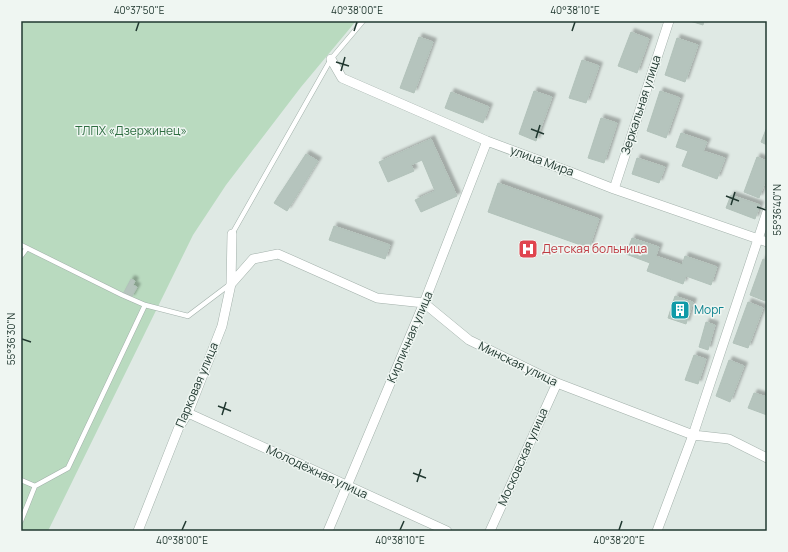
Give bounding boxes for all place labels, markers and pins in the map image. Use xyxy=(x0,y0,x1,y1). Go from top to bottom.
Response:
hospital icon: Детская больница xyxy=(517,238,539,260)
place label: Детская больница xyxy=(542,240,647,257)
building icon: Морг xyxy=(669,299,691,321)
place label: Морг xyxy=(694,301,724,318)

